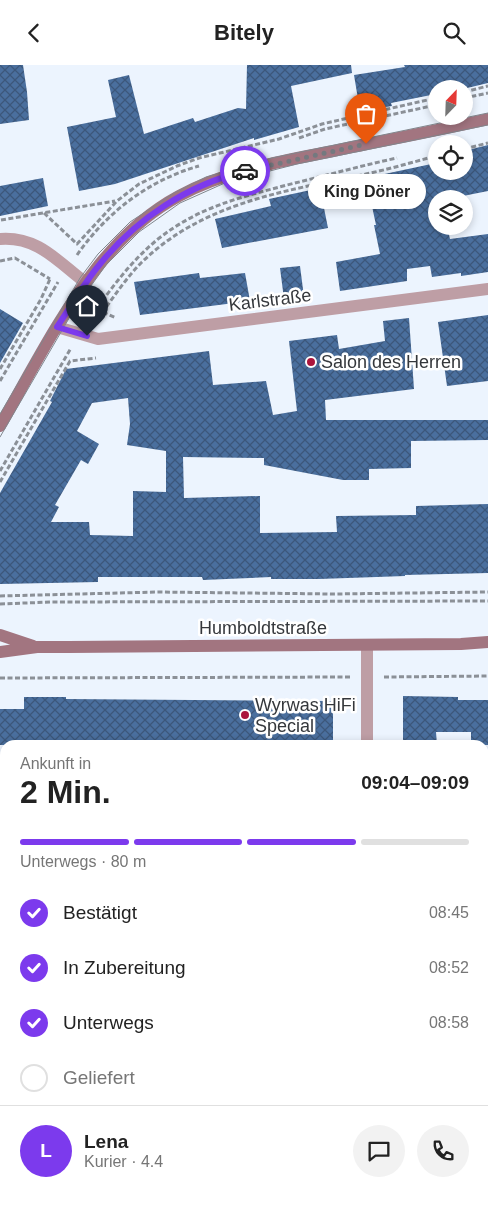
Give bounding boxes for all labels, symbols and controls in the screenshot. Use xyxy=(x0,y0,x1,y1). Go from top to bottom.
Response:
icon: back xyxy=(20,19,48,47)
icon: search xyxy=(440,19,468,47)
text: Bitely xyxy=(214,20,274,45)
north arrow xyxy=(428,80,472,125)
map controls xyxy=(428,80,473,235)
pin xyxy=(345,93,387,144)
icon: bag xyxy=(352,100,380,128)
button: locate xyxy=(428,135,473,180)
courier xyxy=(220,146,270,196)
icon: car xyxy=(231,157,259,185)
callout: King Döner xyxy=(307,174,425,209)
text: King Döner xyxy=(324,183,410,200)
button: layers xyxy=(428,190,473,235)
pin xyxy=(66,285,108,336)
street label: Karlstraße xyxy=(228,285,312,315)
icon: home xyxy=(73,292,101,320)
place label: Salon des Herren xyxy=(321,352,461,372)
marker: Salon des Herren xyxy=(305,356,317,368)
street label: Humboldtstraße xyxy=(199,618,327,638)
place label: Wyrwas HiFi Special xyxy=(255,695,356,736)
marker: Wyrwas HiFi Special xyxy=(239,709,251,721)
text: Ankunft in xyxy=(20,755,91,772)
text: 09:04–09:09 xyxy=(361,772,469,793)
text: 2 Min. xyxy=(20,774,111,810)
text: Unterwegs · 80 m xyxy=(20,853,146,870)
icon: check xyxy=(20,899,48,927)
text: Bestätigt xyxy=(63,902,137,923)
text: 08:45 xyxy=(429,904,469,921)
icon: check xyxy=(20,954,48,982)
text: In Zubereitung xyxy=(63,957,186,978)
text: 08:52 xyxy=(429,959,469,976)
icon: check xyxy=(20,1009,48,1037)
text: Unterwegs xyxy=(63,1012,154,1033)
text: 08:58 xyxy=(429,1014,469,1031)
text: Geliefert xyxy=(63,1067,135,1088)
button: chat xyxy=(353,1125,405,1177)
button: phone xyxy=(417,1125,469,1177)
text: Lena xyxy=(84,1131,128,1152)
text: L xyxy=(40,1140,52,1161)
text: Kurier · 4.4 xyxy=(84,1153,163,1170)

